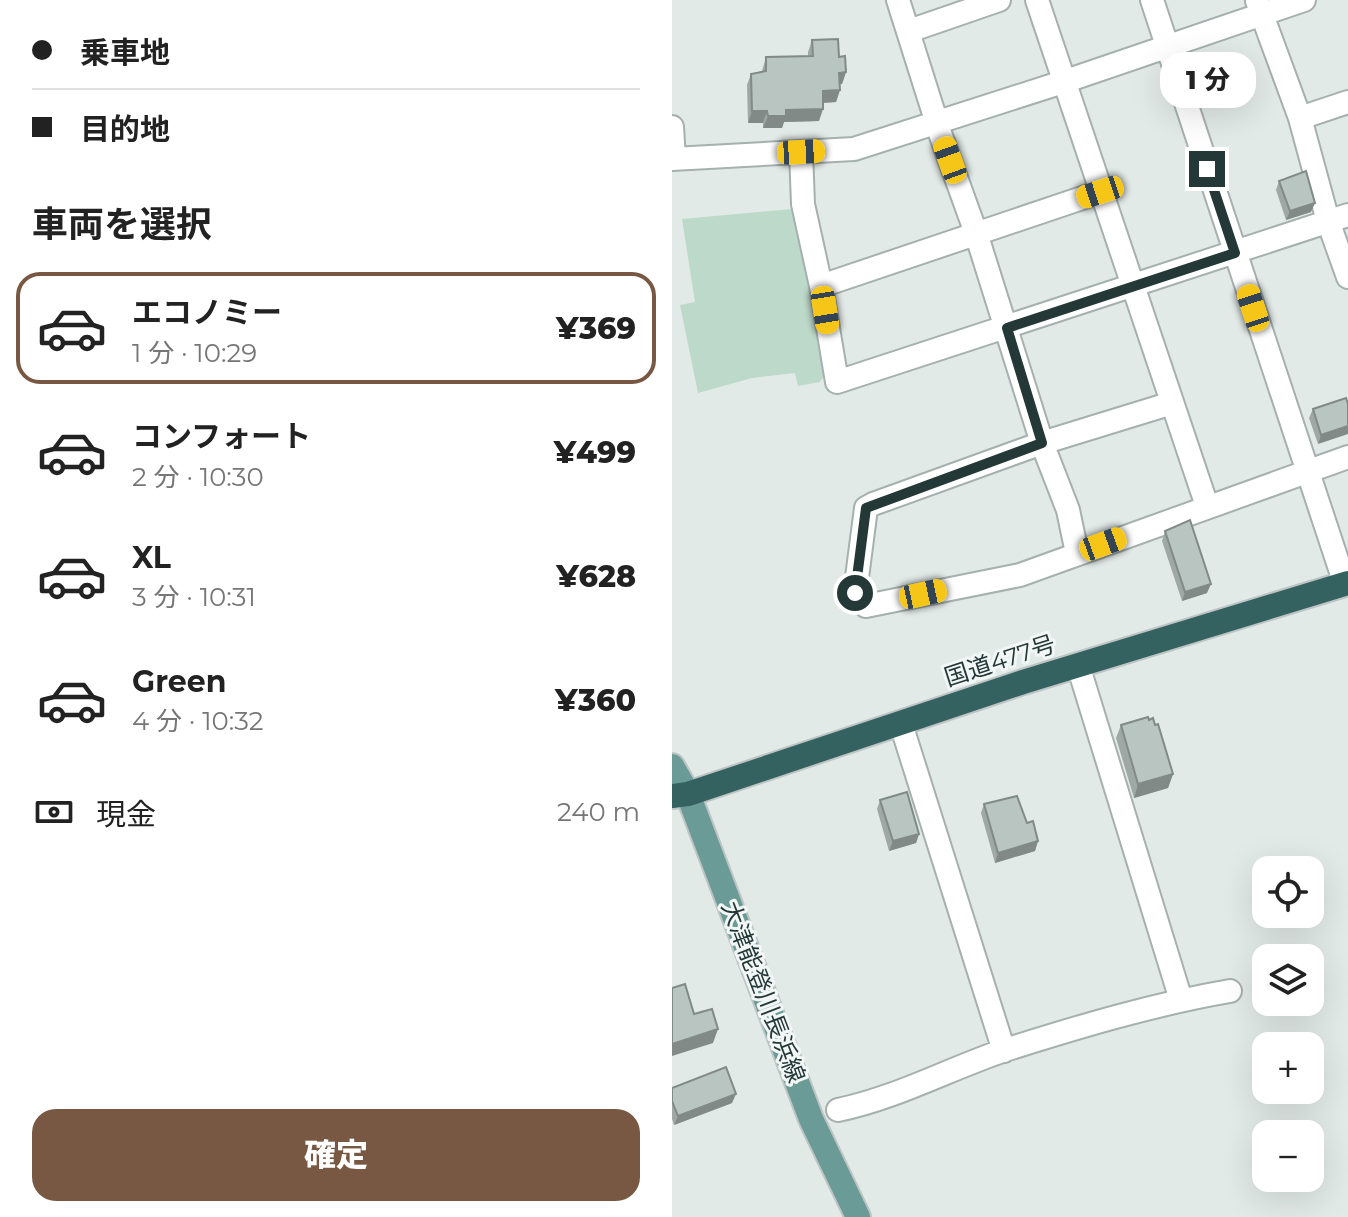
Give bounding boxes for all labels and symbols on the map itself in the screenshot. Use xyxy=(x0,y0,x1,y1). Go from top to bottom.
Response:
callout: 1 分 xyxy=(1159,53,1255,109)
car xyxy=(931,133,969,187)
car xyxy=(776,139,826,165)
route end xyxy=(1189,151,1225,187)
car xyxy=(1073,173,1127,211)
car xyxy=(1234,281,1272,335)
car xyxy=(809,284,841,336)
car xyxy=(1076,525,1130,563)
route start xyxy=(837,575,873,611)
car xyxy=(897,577,949,611)
street label: 国道477号 xyxy=(941,629,1059,692)
street label: 大津能登川長浜線 xyxy=(716,897,811,1087)

